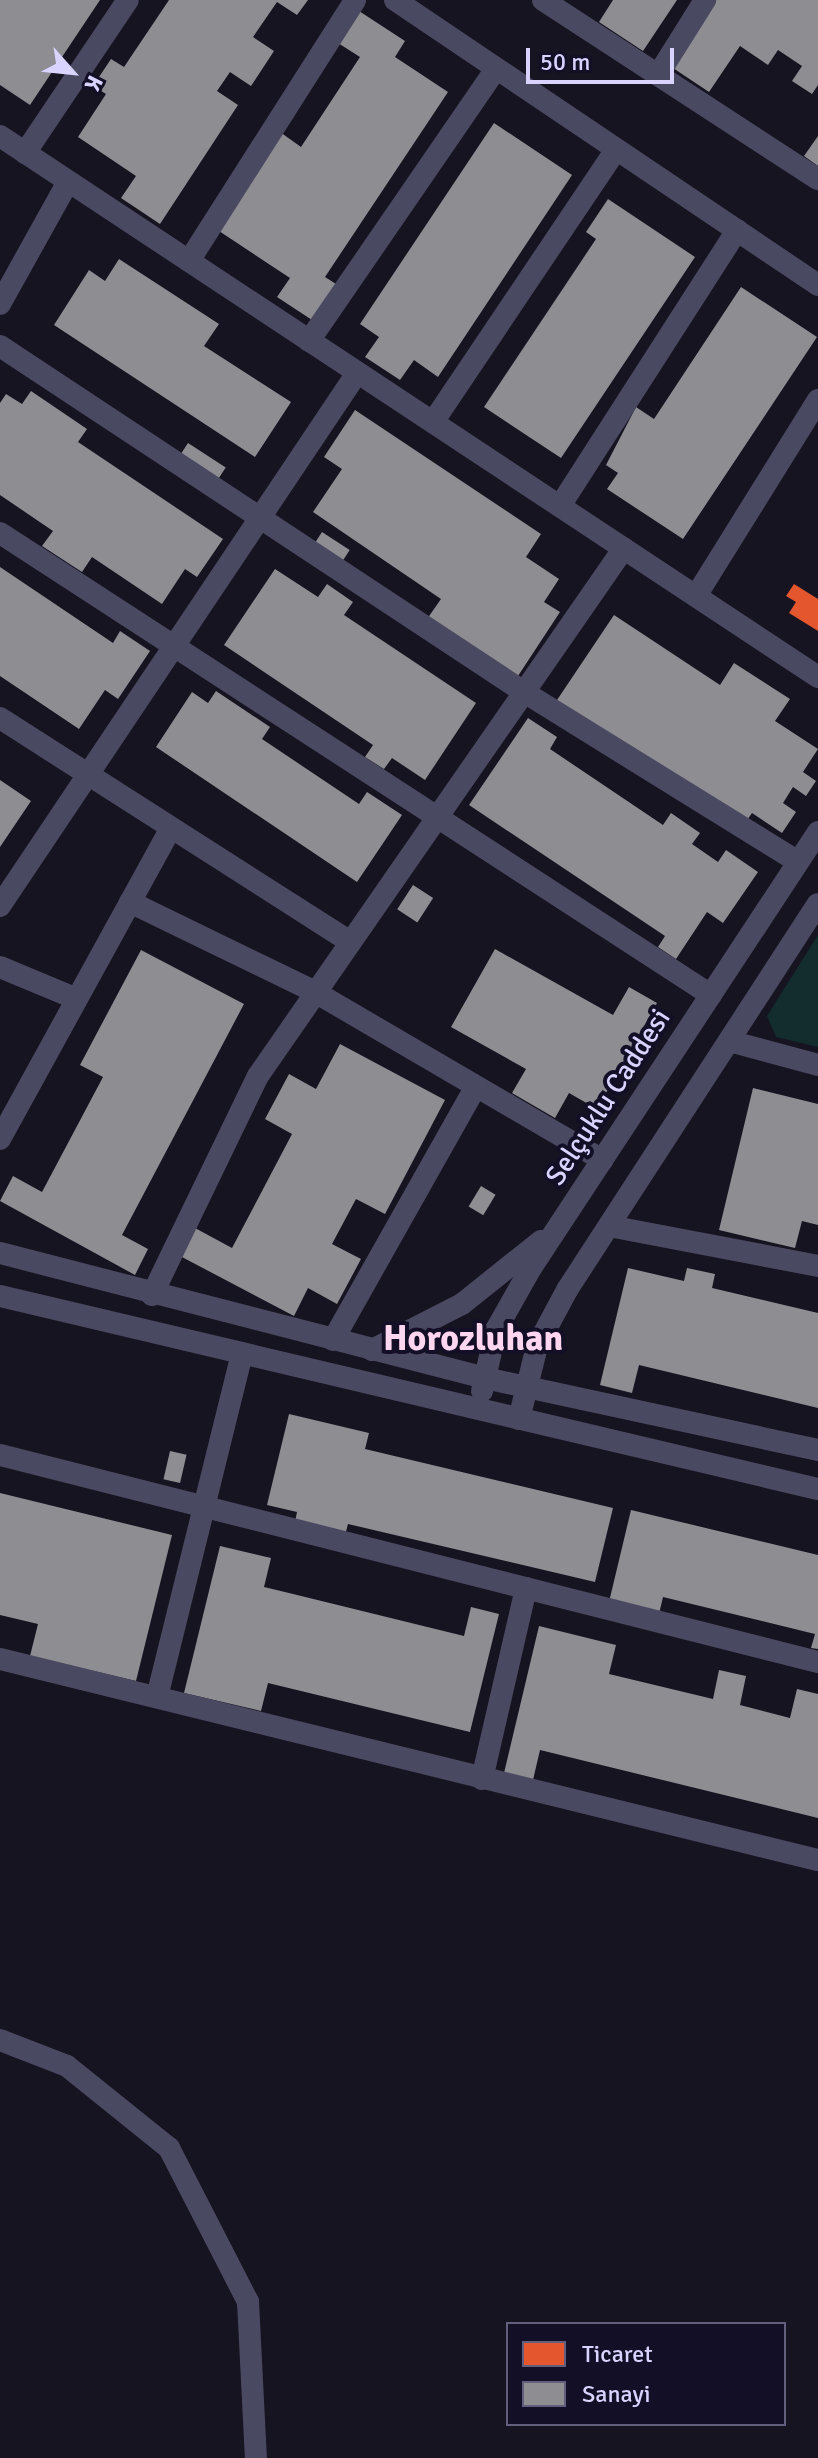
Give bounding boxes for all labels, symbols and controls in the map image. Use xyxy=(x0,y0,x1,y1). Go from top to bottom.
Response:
north arrow xyxy=(32,32,112,112)
scale bar xyxy=(530,32,678,82)
text: 50 m xyxy=(540,47,590,77)
text: K xyxy=(79,71,109,95)
street label: Selçuklu Caddesi xyxy=(539,1003,677,1191)
district label: Horozluhan xyxy=(383,1317,563,1361)
legend xyxy=(506,2322,786,2426)
text: Ticaret xyxy=(582,2339,653,2369)
text: Sanayi xyxy=(582,2379,650,2409)

